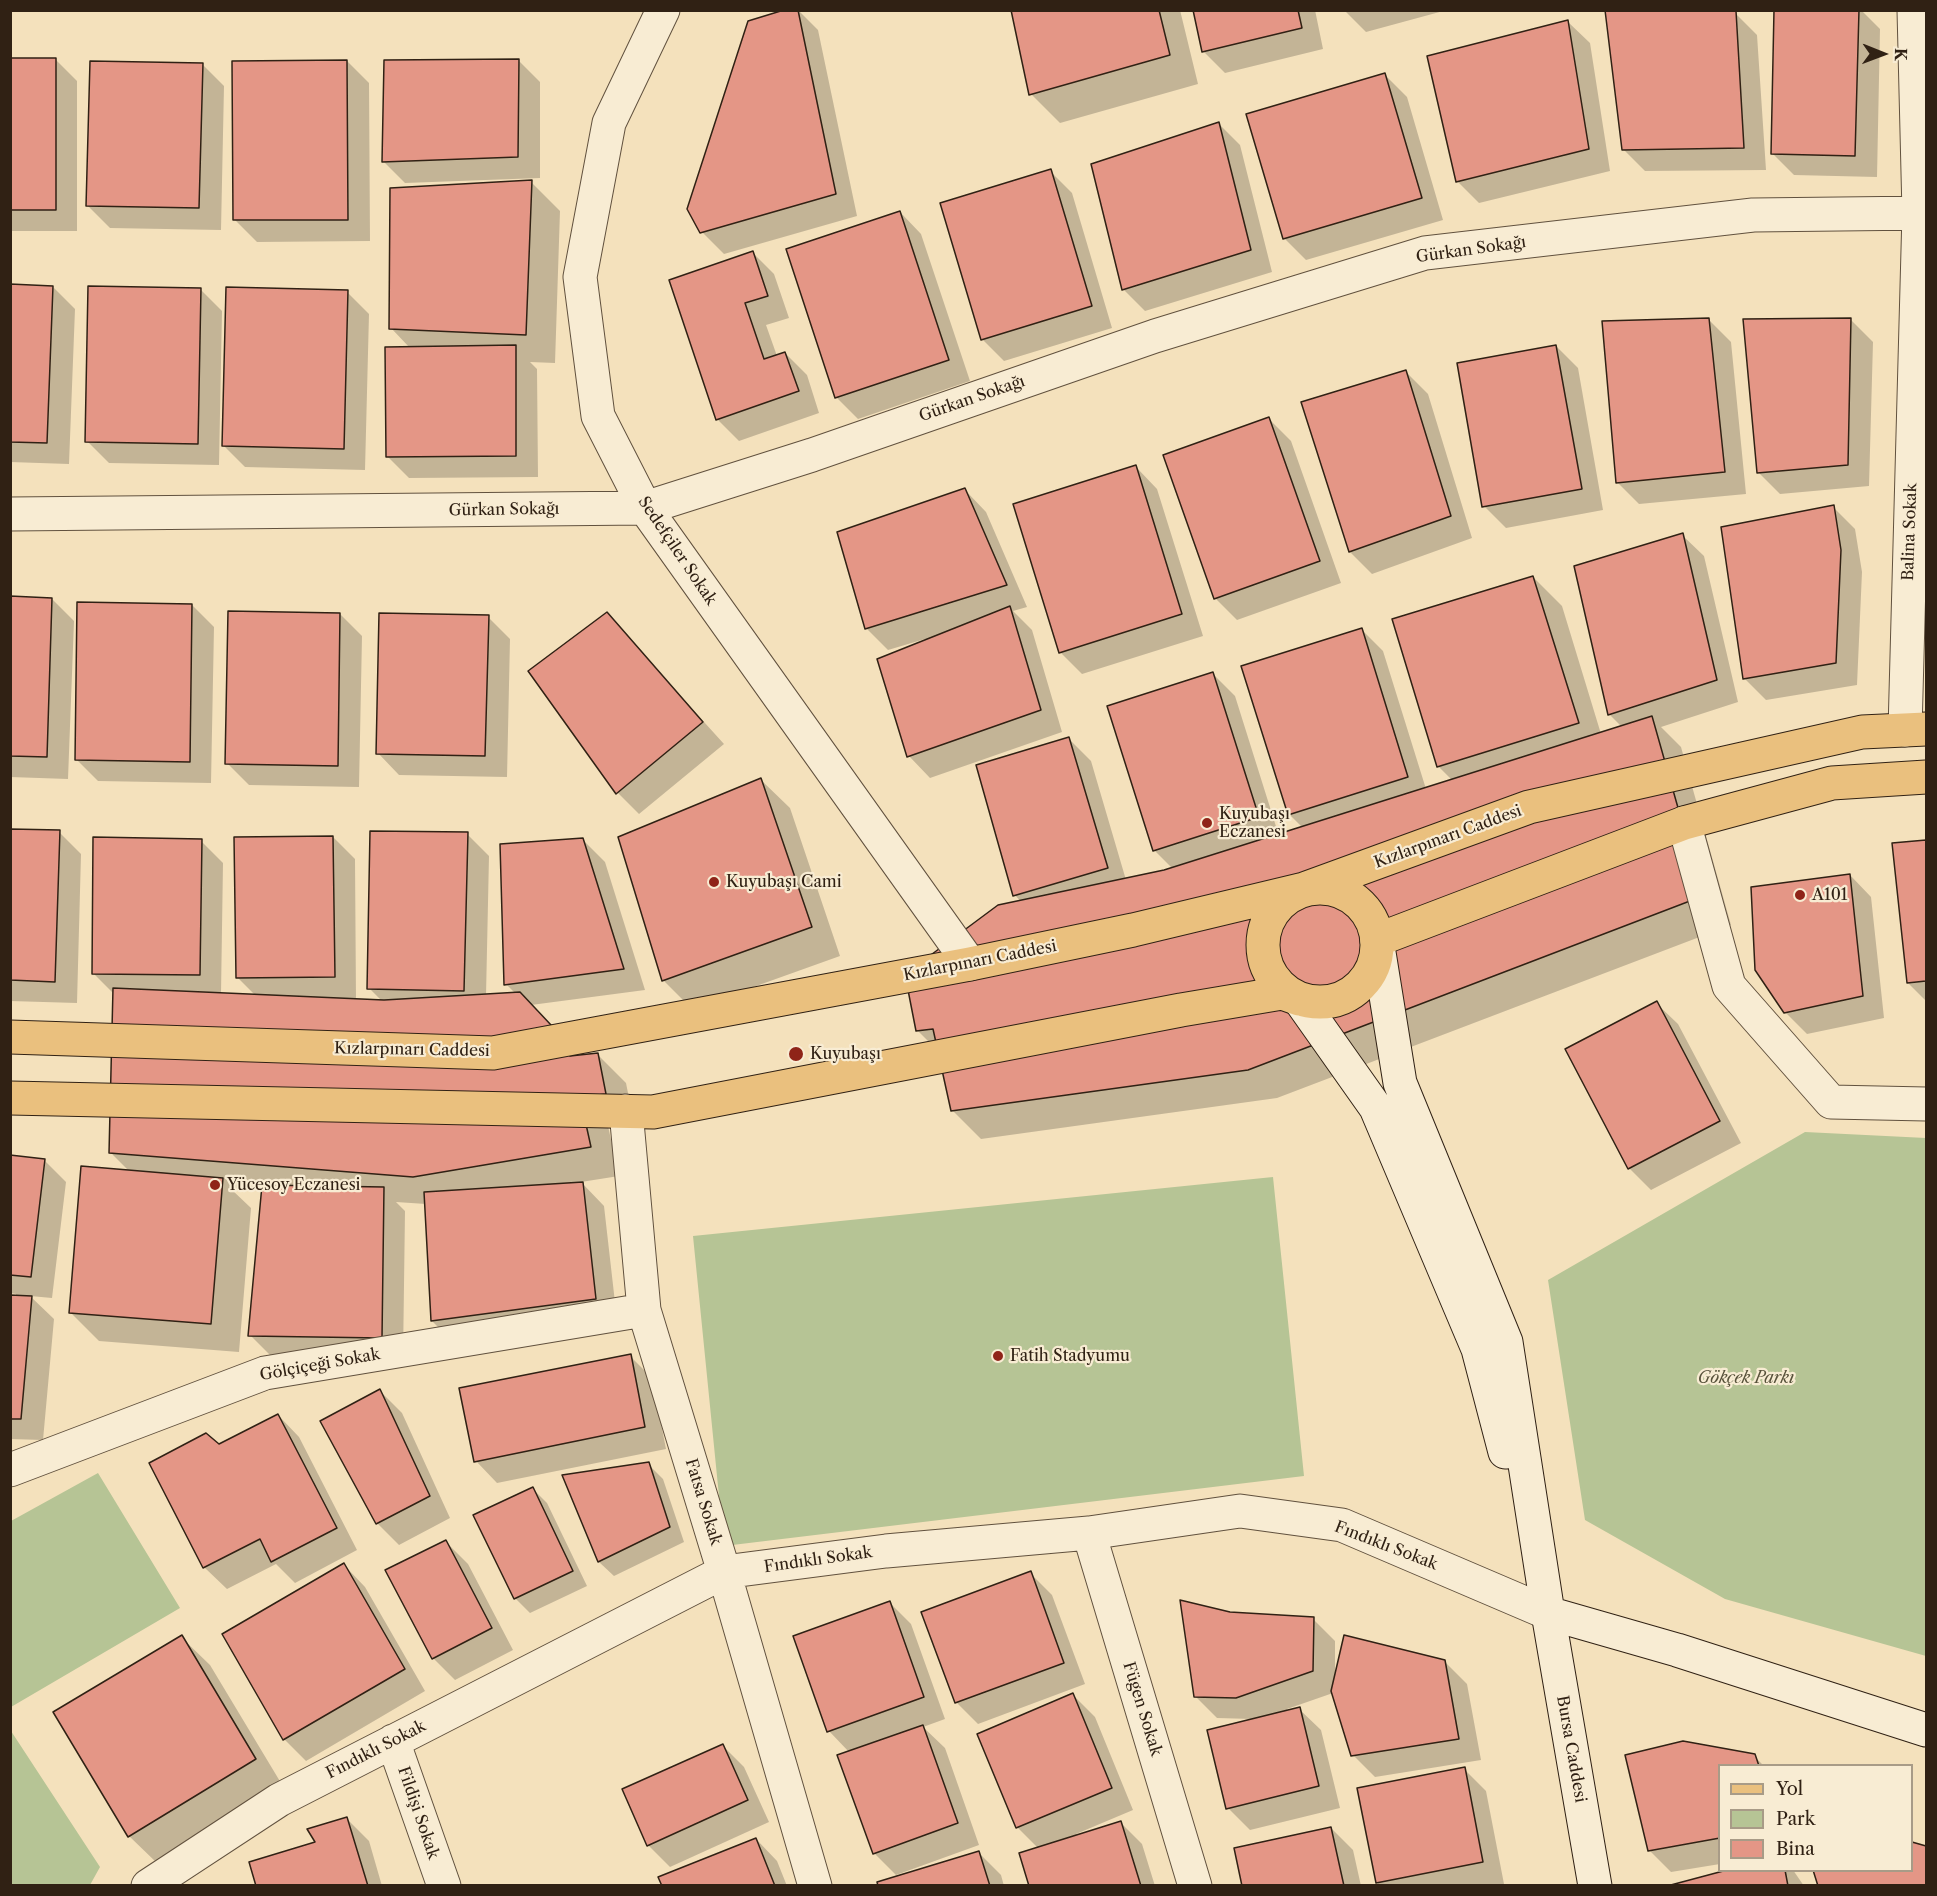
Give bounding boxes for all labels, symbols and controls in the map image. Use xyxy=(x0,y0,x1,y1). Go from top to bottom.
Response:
north arrow xyxy=(1853,24,1913,84)
text: K xyxy=(1891,48,1911,61)
street label: Gürkan Sokağı xyxy=(1415,233,1527,267)
street label: Gürkan Sokağı xyxy=(917,372,1027,426)
street label: Balina Sokak xyxy=(1899,483,1921,581)
street label: Sedefçiler Sokak xyxy=(634,493,720,609)
street label: Gürkan Sokağı xyxy=(448,499,560,521)
street label: Kızlarpınarı Caddesi xyxy=(1372,801,1524,873)
place label: Kuyubaşı Eczanesi xyxy=(1219,804,1290,842)
marker: Kuyubaşı Eczanesi xyxy=(1200,816,1214,830)
place label: Kuyubaşı Cami xyxy=(726,872,842,892)
marker: Kuyubaşı Cami xyxy=(707,875,721,889)
place label: A101 xyxy=(1812,885,1848,905)
marker: A101 xyxy=(1793,888,1807,902)
street label: Kızlarpınarı Caddesi xyxy=(902,937,1058,985)
street label: Kızlarpınarı Caddesi xyxy=(334,1039,490,1061)
place label: Kuyubaşı xyxy=(810,1044,881,1064)
marker: Kuyubaşı xyxy=(787,1045,805,1063)
place label: Yücesoy Eczanesi xyxy=(227,1175,360,1195)
marker: Yücesoy Eczanesi xyxy=(208,1178,222,1192)
street label: Gölçiçeği Sokak xyxy=(258,1345,382,1385)
place label: Fatih Stadyumu xyxy=(1010,1346,1130,1366)
marker: Fatih Stadyumu xyxy=(991,1349,1005,1363)
park label: Gökçek Parkı xyxy=(1698,1368,1794,1388)
street label: Fatsa Sokak xyxy=(681,1456,725,1548)
street label: Fındıklı Sokak xyxy=(1332,1518,1440,1574)
street label: Fındıklı Sokak xyxy=(763,1543,873,1577)
street label: Fügen Sokak xyxy=(1119,1660,1165,1758)
street label: Bursa Caddesi xyxy=(1552,1694,1590,1804)
street label: Fındıklı Sokak xyxy=(323,1717,429,1783)
street label: Fildişi Sokak xyxy=(393,1764,443,1862)
legend xyxy=(1718,1764,1913,1872)
text: Yol xyxy=(1776,1778,1803,1800)
text: Park xyxy=(1776,1808,1815,1830)
text: Bina xyxy=(1776,1838,1815,1860)

